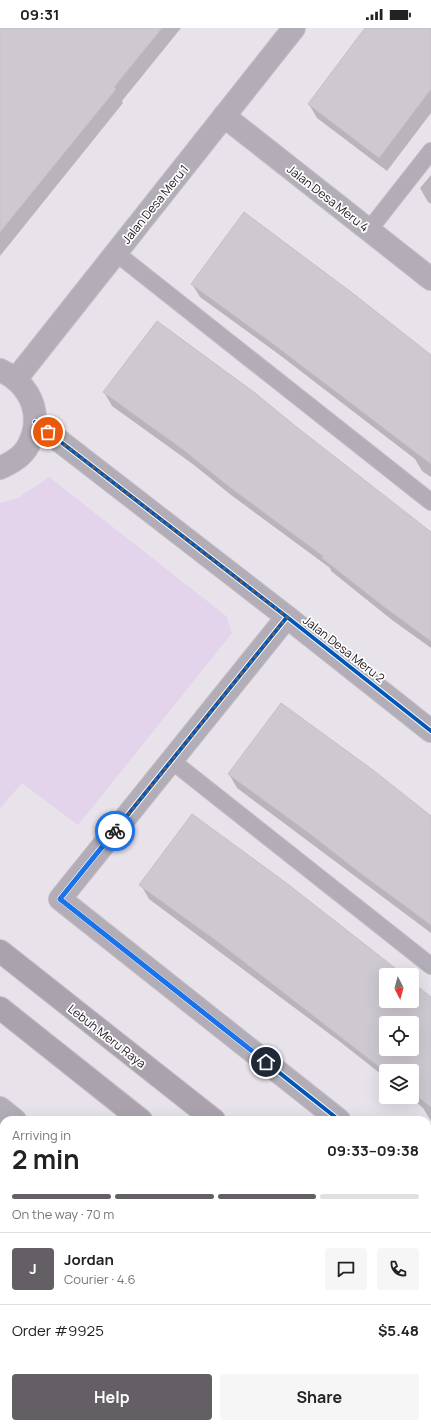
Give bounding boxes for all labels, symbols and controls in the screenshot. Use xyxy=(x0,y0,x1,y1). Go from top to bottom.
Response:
text: 09:31 xyxy=(20,4,60,25)
street label: Jalan Desa Meru 1 xyxy=(118,161,192,247)
street label: Jalan Desa Meru 4 xyxy=(283,161,373,235)
pin xyxy=(31,415,65,449)
icon: bag xyxy=(37,421,59,443)
street label: Jalan Desa Meru 2 xyxy=(300,612,389,686)
courier xyxy=(95,811,135,851)
icon: bike xyxy=(104,820,126,842)
north arrow xyxy=(379,968,419,1008)
map controls xyxy=(379,968,419,1104)
street label: Lebuh Meru Raya xyxy=(65,1000,149,1072)
button: locate xyxy=(379,1016,419,1056)
pin xyxy=(249,1045,283,1079)
icon: home xyxy=(255,1051,277,1073)
button: layers xyxy=(379,1064,419,1104)
text: Arriving in xyxy=(12,1126,71,1144)
text: 09:33–09:38 xyxy=(327,1140,419,1161)
text: 2 min xyxy=(12,1141,80,1177)
text: On the way · 70 m xyxy=(12,1205,114,1223)
button: chat xyxy=(325,1248,367,1290)
button: phone xyxy=(377,1248,419,1290)
text: Jordan xyxy=(64,1249,114,1270)
text: J xyxy=(29,1258,37,1279)
text: Courier · 4.6 xyxy=(64,1270,136,1288)
text: Order #9925 xyxy=(12,1320,104,1341)
text: $5.48 xyxy=(378,1320,419,1341)
button: Help xyxy=(12,1374,212,1420)
button: Share xyxy=(220,1374,419,1420)

